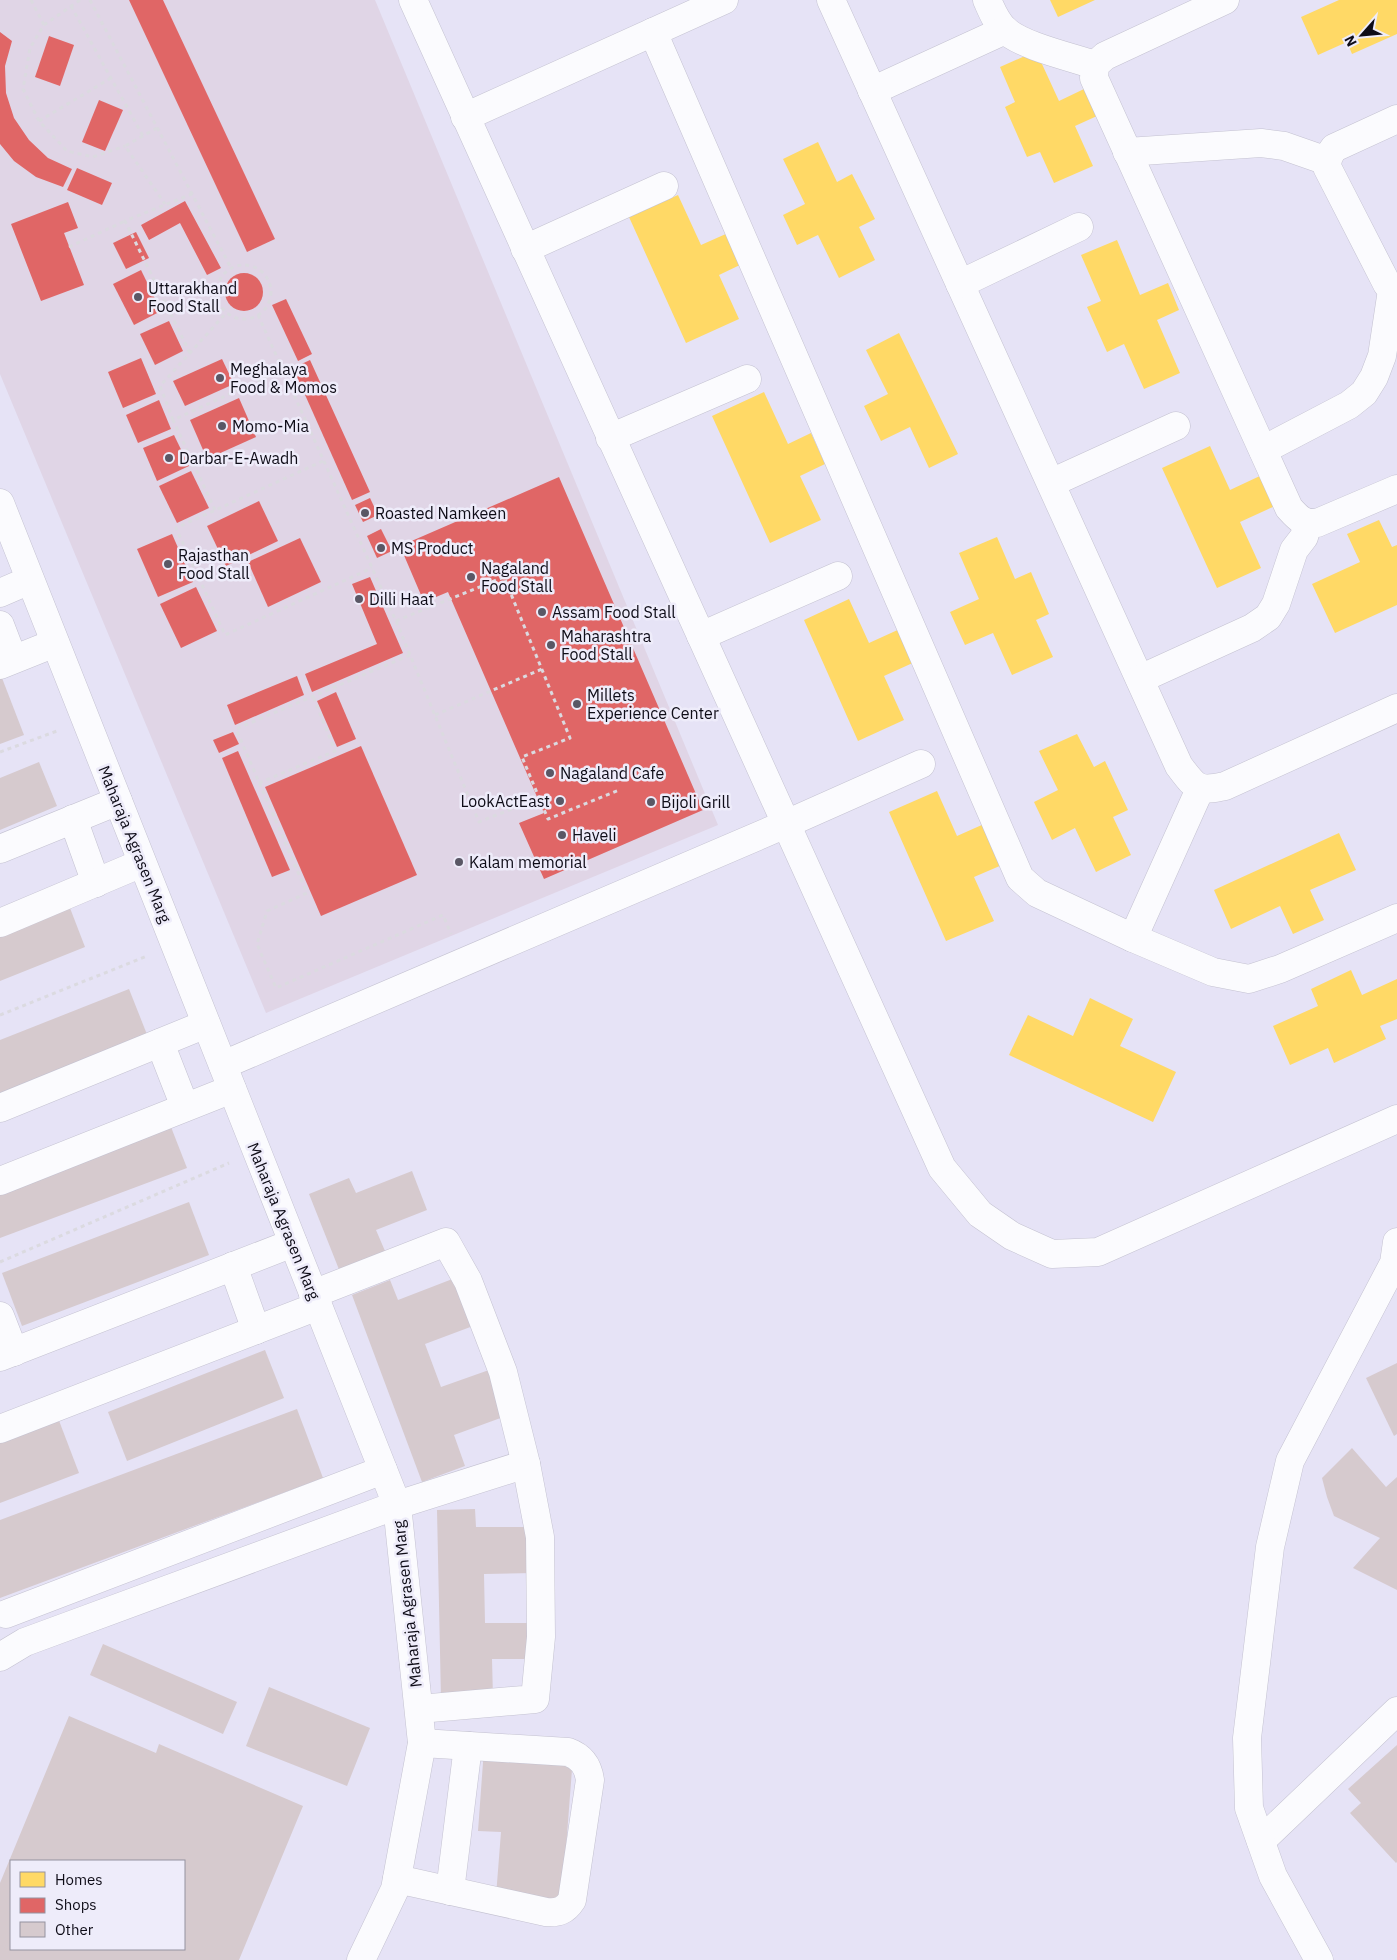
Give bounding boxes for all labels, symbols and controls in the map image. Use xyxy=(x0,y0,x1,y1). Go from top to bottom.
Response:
north arrow xyxy=(1337,10,1387,60)
text: N xyxy=(1340,32,1361,50)
place label: Uttarakhand Food Stall xyxy=(148,278,237,316)
marker: Uttarakhand Food Stall xyxy=(132,291,144,303)
place label: Meghalaya Food & Momos xyxy=(230,359,337,397)
marker: Meghalaya Food & Momos xyxy=(214,372,226,384)
place label: Momo-Mia xyxy=(232,416,309,436)
marker: Momo-Mia xyxy=(216,420,228,432)
place label: Darbar-E-Awadh xyxy=(179,448,298,468)
marker: Darbar-E-Awadh xyxy=(163,452,175,464)
place label: Roasted Namkeen xyxy=(375,503,506,523)
marker: Roasted Namkeen xyxy=(359,507,371,519)
place label: MS Product xyxy=(391,538,473,558)
marker: MS Product xyxy=(375,542,387,554)
place label: Rajasthan Food Stall xyxy=(178,545,250,583)
marker: Rajasthan Food Stall xyxy=(162,558,174,570)
place label: Nagaland Food Stall xyxy=(481,558,553,596)
marker: Nagaland Food Stall xyxy=(465,571,477,583)
place label: Dilli Haat xyxy=(369,589,434,609)
marker: Dilli Haat xyxy=(353,593,365,605)
place label: Assam Food Stall xyxy=(552,602,676,622)
marker: Assam Food Stall xyxy=(536,606,548,618)
place label: Maharashtra Food Stall xyxy=(561,626,652,664)
marker: Maharashtra Food Stall xyxy=(545,639,557,651)
place label: Millets Experience Center xyxy=(587,685,719,723)
marker: Millets Experience Center xyxy=(571,698,583,710)
street label: Maharaja Agrasen Marg xyxy=(94,762,176,926)
place label: Nagaland Cafe xyxy=(560,763,664,783)
marker: Nagaland Cafe xyxy=(544,767,556,779)
place label: LookActEast xyxy=(460,791,550,811)
place label: Bijoli Grill xyxy=(661,792,730,812)
marker: LookActEast xyxy=(554,795,566,807)
marker: Bijoli Grill xyxy=(645,796,657,808)
place label: Haveli xyxy=(572,825,617,845)
marker: Haveli xyxy=(556,829,568,841)
place label: Kalam memorial xyxy=(469,852,587,872)
marker: Kalam memorial xyxy=(453,856,465,868)
street label: Maharaja Agrasen Marg xyxy=(243,1139,325,1303)
street label: Maharaja Agrasen Marg xyxy=(388,1519,426,1688)
legend xyxy=(10,1860,185,1950)
text: Homes xyxy=(55,1870,103,1889)
text: Shops xyxy=(55,1895,97,1914)
text: Other xyxy=(55,1920,94,1939)

